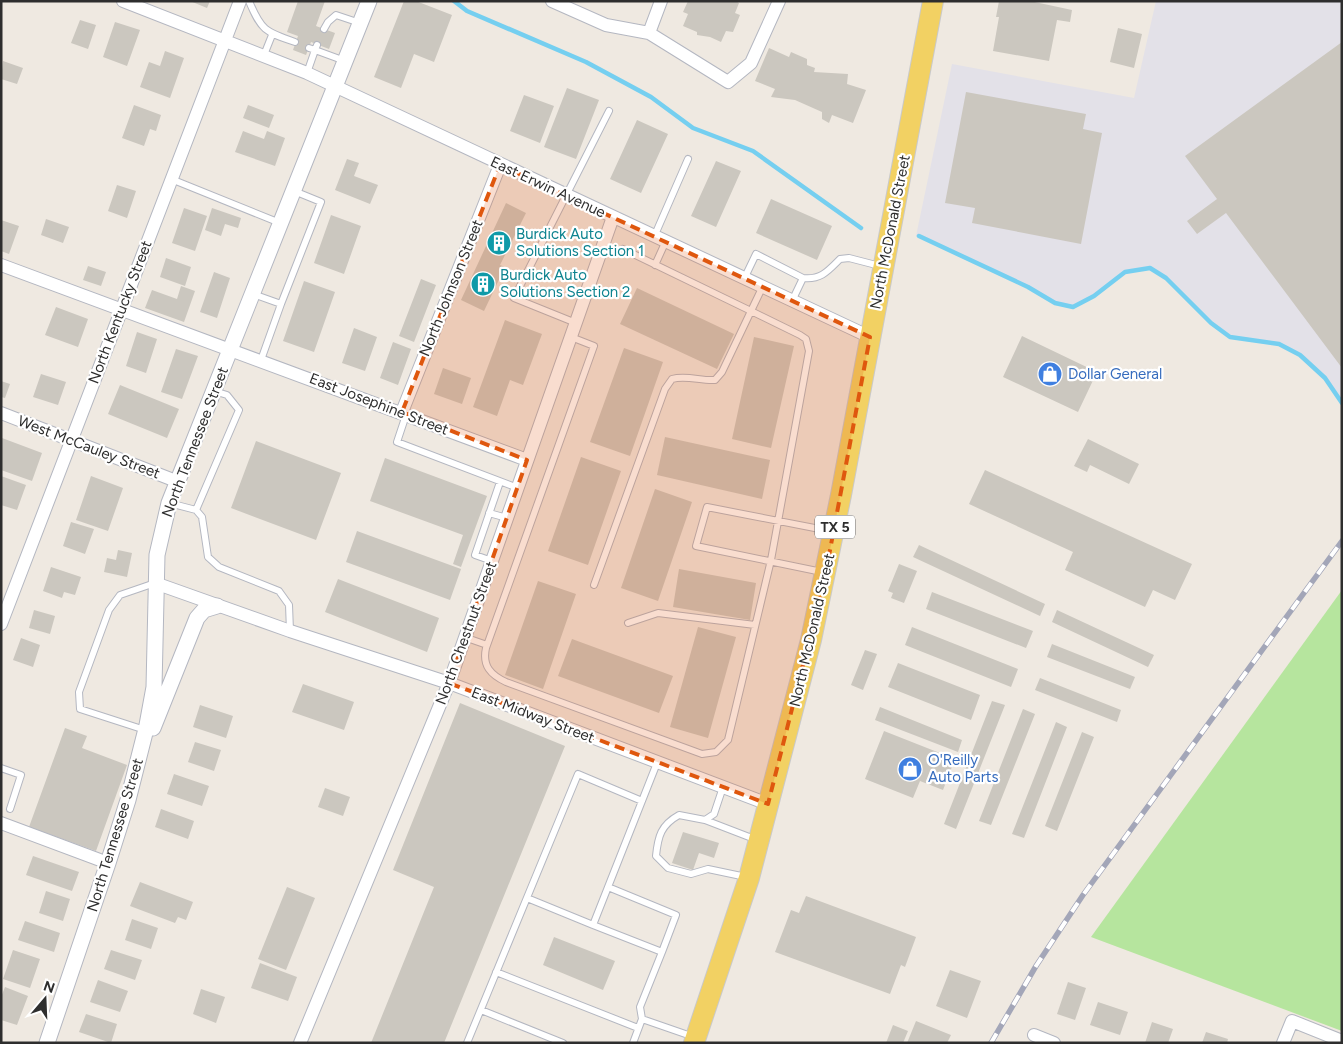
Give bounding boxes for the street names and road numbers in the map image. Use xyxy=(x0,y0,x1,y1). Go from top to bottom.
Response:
street label: East Erwin Avenue xyxy=(488,152,608,222)
street label: North McDonald Street xyxy=(866,153,914,311)
street label: North Johnson Street xyxy=(415,217,487,359)
street label: North Kentucky Street xyxy=(84,238,156,386)
street label: North Tennessee Street xyxy=(158,364,232,520)
street label: East Josephine Street xyxy=(307,369,451,439)
street label: West McCauley Street xyxy=(15,412,163,483)
road number: TX 5 xyxy=(815,516,855,538)
street label: North McDonald Street xyxy=(786,551,838,708)
street label: North Chestnut Street xyxy=(432,559,500,707)
street label: East Midway Street xyxy=(469,683,597,747)
street label: North Tennessee Street xyxy=(83,756,147,914)

